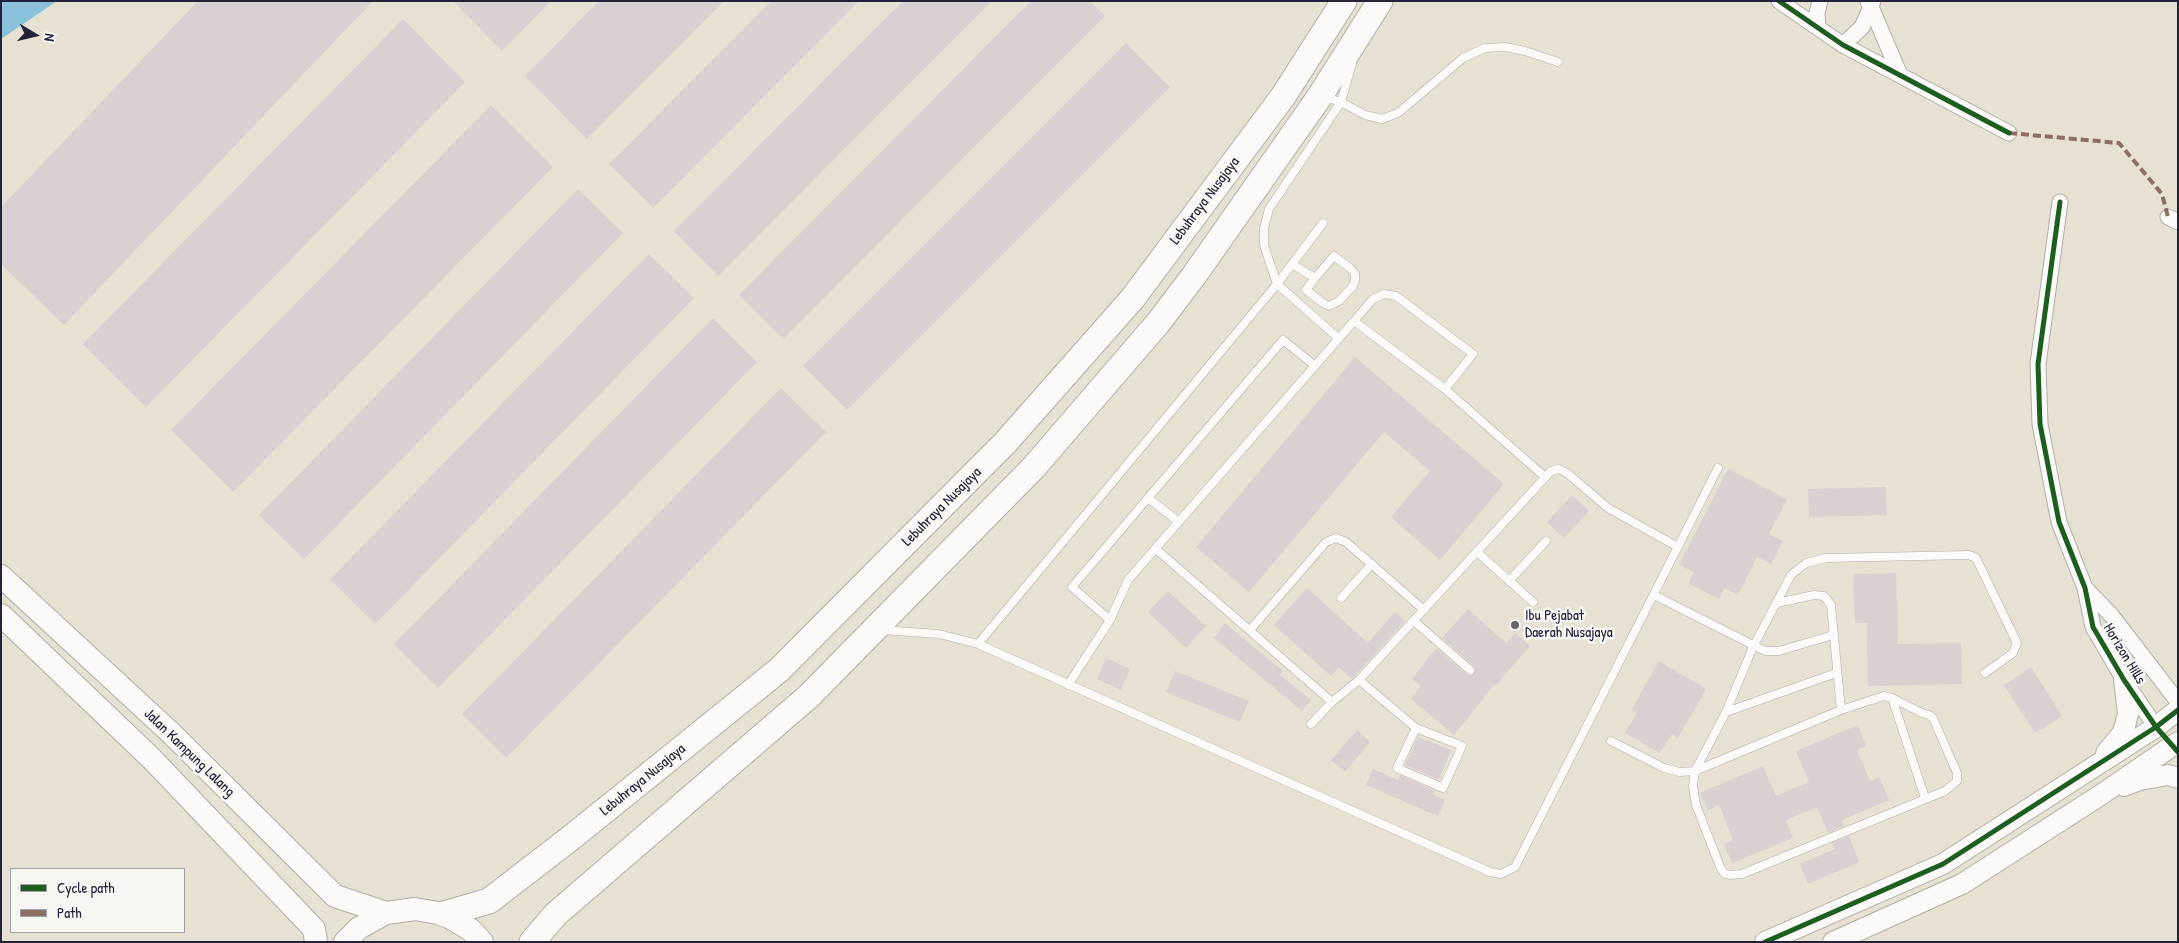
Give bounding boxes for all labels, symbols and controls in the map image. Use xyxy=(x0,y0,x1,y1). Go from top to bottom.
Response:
north arrow xyxy=(10,10,60,60)
text: N xyxy=(40,32,60,43)
street label: Lebuhraya Nusajaya xyxy=(1166,154,1244,248)
street label: Lebuhraya Nusajaya xyxy=(899,464,985,550)
place label: Ibu Pejabat Daerah Nusajaya xyxy=(1525,607,1613,642)
marker: Ibu Pejabat Daerah Nusajaya xyxy=(1509,619,1521,631)
street label: Horizon Hills xyxy=(2099,620,2149,688)
street label: Jalan Kampung Lalang xyxy=(140,705,238,801)
street label: Lebuhraya Nusajaya xyxy=(597,740,689,820)
legend xyxy=(10,868,185,933)
text: Cycle path xyxy=(57,877,115,898)
text: Path xyxy=(57,902,82,923)

